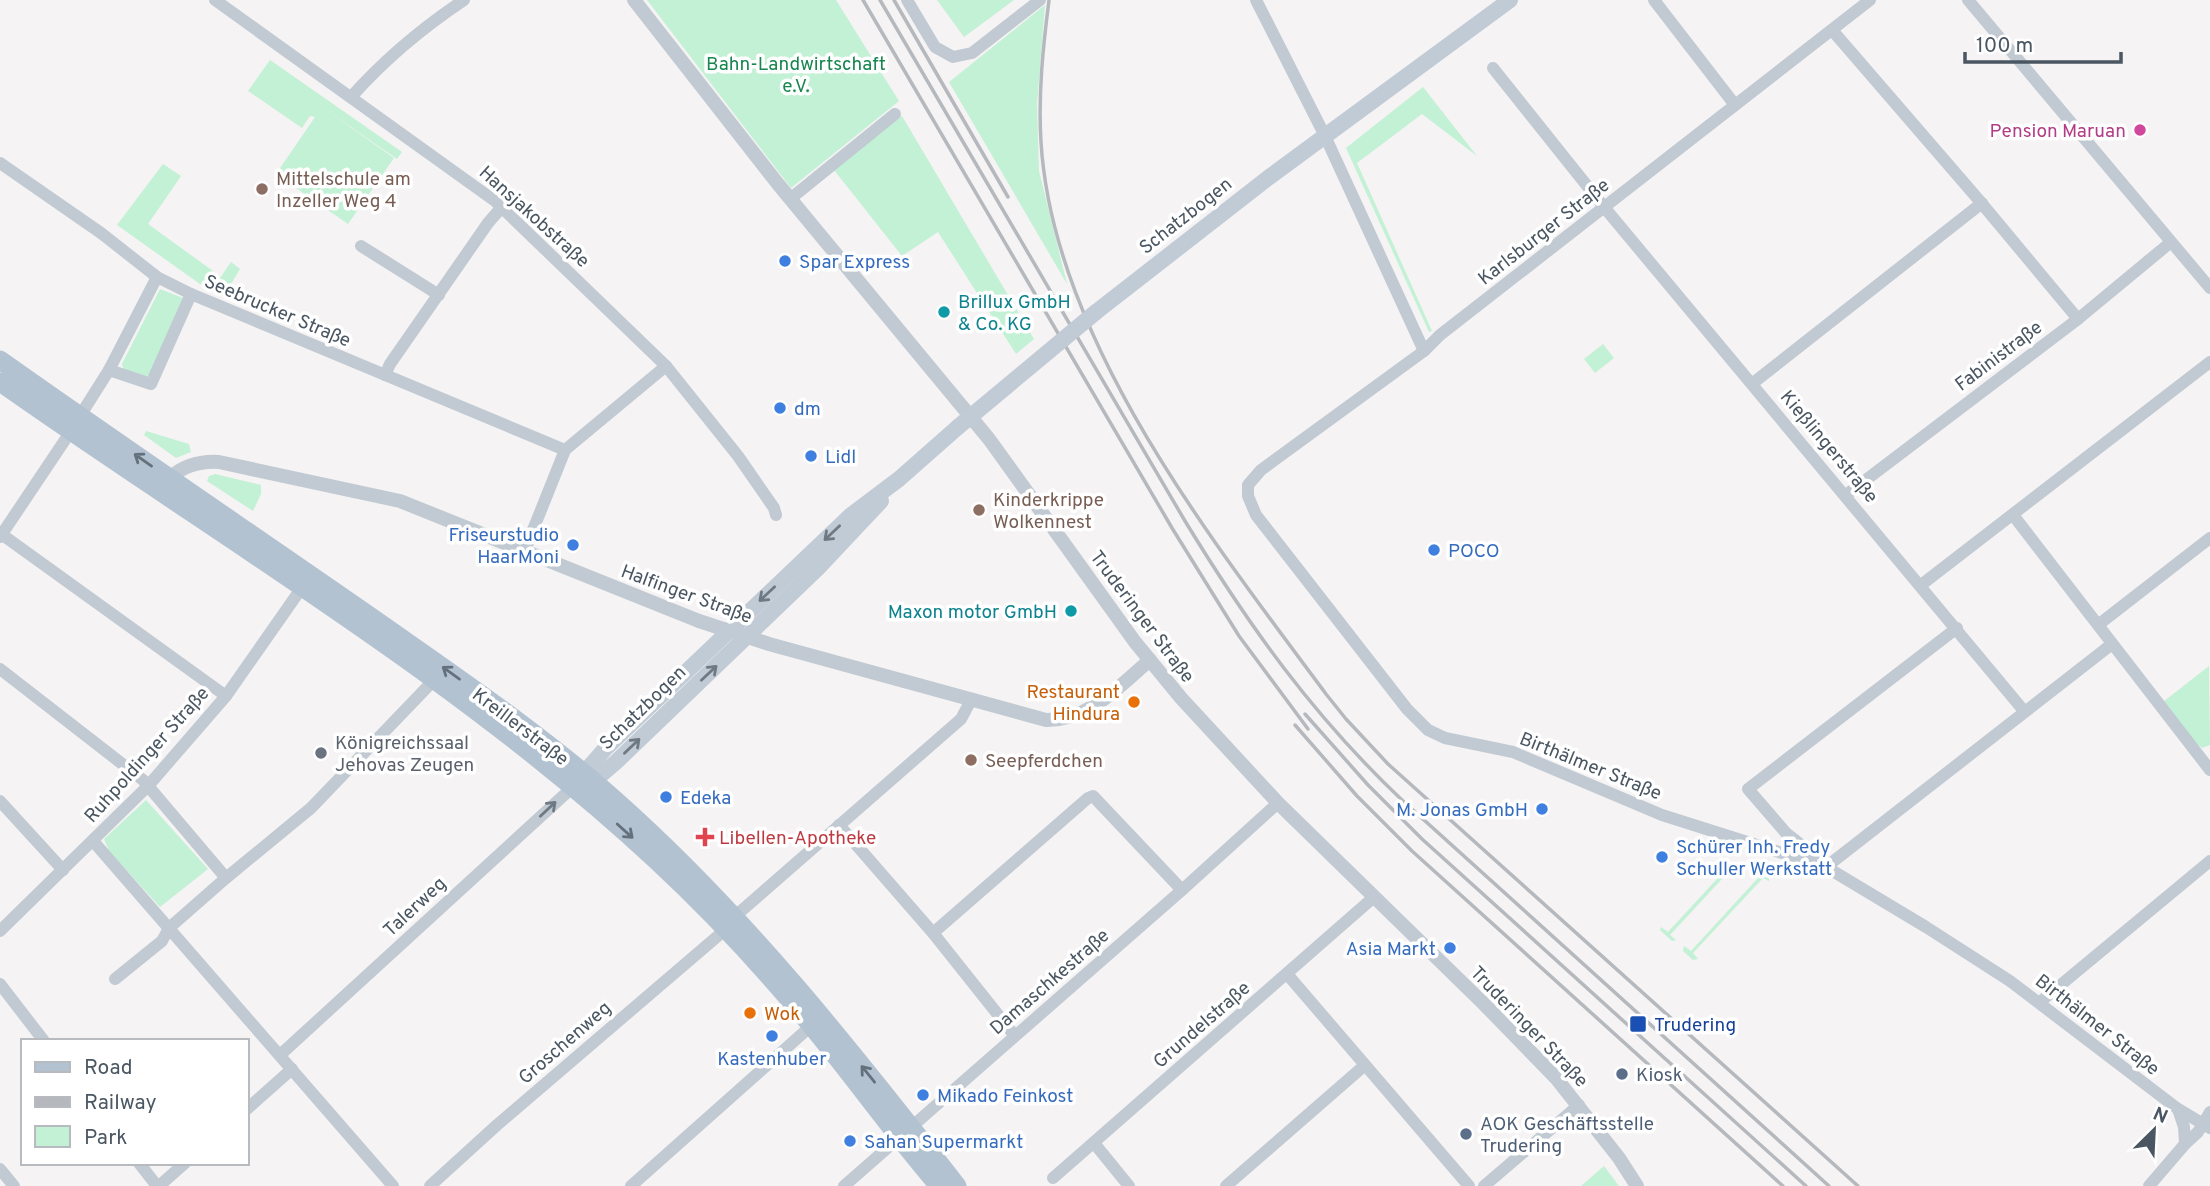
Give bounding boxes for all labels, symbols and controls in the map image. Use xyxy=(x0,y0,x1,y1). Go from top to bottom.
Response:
scale bar xyxy=(1965,21,2121,65)
text: 100 m xyxy=(1976,33,2033,60)
park label: Bahn-Landwirtschaft e.V. xyxy=(706,53,886,99)
place label: Pension Maruan xyxy=(1990,120,2126,144)
marker: Pension Maruan xyxy=(2132,122,2148,138)
street label: Hansjakobstraße xyxy=(473,161,594,274)
place label: Mittelschule am Inzeller Weg 4 xyxy=(276,168,411,214)
street label: Schatzbogen xyxy=(1135,173,1237,260)
street label: Karlsburger Straße xyxy=(1474,174,1615,291)
marker: Mittelschule am Inzeller Weg 4 xyxy=(254,181,270,197)
place label: Spar Express xyxy=(799,251,910,275)
marker: Spar Express xyxy=(777,253,793,269)
street label: Seebrucker Straße xyxy=(200,270,354,354)
place label: Brillux GmbH & Co. KG xyxy=(958,291,1071,337)
marker: Brillux GmbH & Co. KG xyxy=(936,304,952,320)
street label: Fabinistraße xyxy=(1951,316,2048,397)
street label: Kießlingerstraße xyxy=(1774,386,1883,509)
place label: dm xyxy=(794,398,821,422)
marker: dm xyxy=(772,400,788,416)
place label: Lidl xyxy=(825,446,856,470)
marker: Lidl xyxy=(803,448,819,464)
one-way arrow xyxy=(134,453,153,467)
place label: Kinderkrippe Wolkennest xyxy=(993,489,1104,535)
marker: Kinderkrippe Wolkennest xyxy=(971,502,987,518)
place label: Friseurstudio HaarMoni xyxy=(449,524,559,570)
one-way arrow xyxy=(824,524,841,541)
marker: Friseurstudio HaarMoni xyxy=(565,537,581,553)
place label: POCO xyxy=(1448,540,1500,564)
marker: POCO xyxy=(1426,542,1442,558)
street label: Truderinger Straße xyxy=(1084,546,1199,688)
street label: Halfinger Straße xyxy=(617,560,755,630)
one-way arrow xyxy=(759,586,776,603)
place label: Maxon motor GmbH xyxy=(888,601,1057,625)
marker: Maxon motor GmbH xyxy=(1063,603,1079,619)
street label: Schatzbogen xyxy=(595,661,692,756)
one-way arrow xyxy=(700,664,717,681)
one-way arrow xyxy=(442,666,460,681)
place label: Restaurant Hindura xyxy=(1026,681,1120,727)
street label: Ruhpoldinger Straße xyxy=(80,682,215,829)
street label: Kreillerstraße xyxy=(467,683,573,772)
marker: Restaurant Hindura xyxy=(1126,694,1142,710)
street label: Birthälmer Straße xyxy=(1516,727,1665,806)
place label: Königreichssaal Jehovas Zeugen xyxy=(335,732,474,778)
one-way arrow xyxy=(623,737,640,754)
marker: Königreichssaal Jehovas Zeugen xyxy=(313,745,329,761)
place label: Seepferdchen xyxy=(985,750,1103,774)
marker: Seepferdchen xyxy=(963,752,979,768)
place label: Edeka xyxy=(680,787,731,811)
marker: Edeka xyxy=(658,789,674,805)
place label: M. Jonas GmbH xyxy=(1396,799,1528,823)
one-way arrow xyxy=(539,801,557,817)
marker: M. Jonas GmbH xyxy=(1534,801,1550,817)
one-way arrow xyxy=(616,823,634,839)
place label: Libellen-Apotheke xyxy=(719,827,876,851)
marker: Libellen-Apotheke xyxy=(697,829,713,845)
place label: Schürer Inh. Fredy Schuller Werkstatt xyxy=(1676,836,1832,882)
marker: Schürer Inh. Fredy Schuller Werkstatt xyxy=(1654,849,1670,865)
street label: Talerweg xyxy=(379,872,452,943)
street label: Damaschkestraße xyxy=(986,924,1115,1041)
place label: Asia Markt xyxy=(1346,938,1436,962)
marker: Asia Markt xyxy=(1442,940,1458,956)
street label: Truderinger Straße xyxy=(1464,962,1593,1093)
street label: Birthälmer Straße xyxy=(2030,970,2164,1082)
street label: Grundelstraße xyxy=(1149,977,1256,1074)
street label: Groschenweg xyxy=(514,997,617,1090)
place label: Wok xyxy=(764,1003,800,1027)
marker: Wok xyxy=(742,1005,758,1021)
marker: Trudering xyxy=(1628,1014,1648,1034)
place label: Trudering xyxy=(1654,1014,1736,1038)
marker: Kastenhuber xyxy=(764,1028,780,1044)
legend xyxy=(21,1039,248,1165)
place label: Kastenhuber xyxy=(717,1048,827,1072)
text: Road xyxy=(84,1055,133,1082)
place label: Kiosk xyxy=(1636,1064,1683,1088)
one-way arrow xyxy=(860,1065,876,1083)
marker: Kiosk xyxy=(1614,1066,1630,1082)
place label: Mikado Feinkost xyxy=(937,1085,1073,1109)
marker: Mikado Feinkost xyxy=(915,1087,931,1103)
text: Railway xyxy=(84,1090,157,1117)
north arrow xyxy=(2119,1095,2189,1165)
text: N xyxy=(2149,1103,2171,1130)
place label: AOK Geschäftsstelle Trudering xyxy=(1480,1113,1654,1159)
text: Park xyxy=(84,1125,127,1152)
marker: AOK Geschäftsstelle Trudering xyxy=(1458,1126,1474,1142)
place label: Sahan Supermarkt xyxy=(864,1131,1023,1155)
marker: Sahan Supermarkt xyxy=(842,1133,858,1149)

